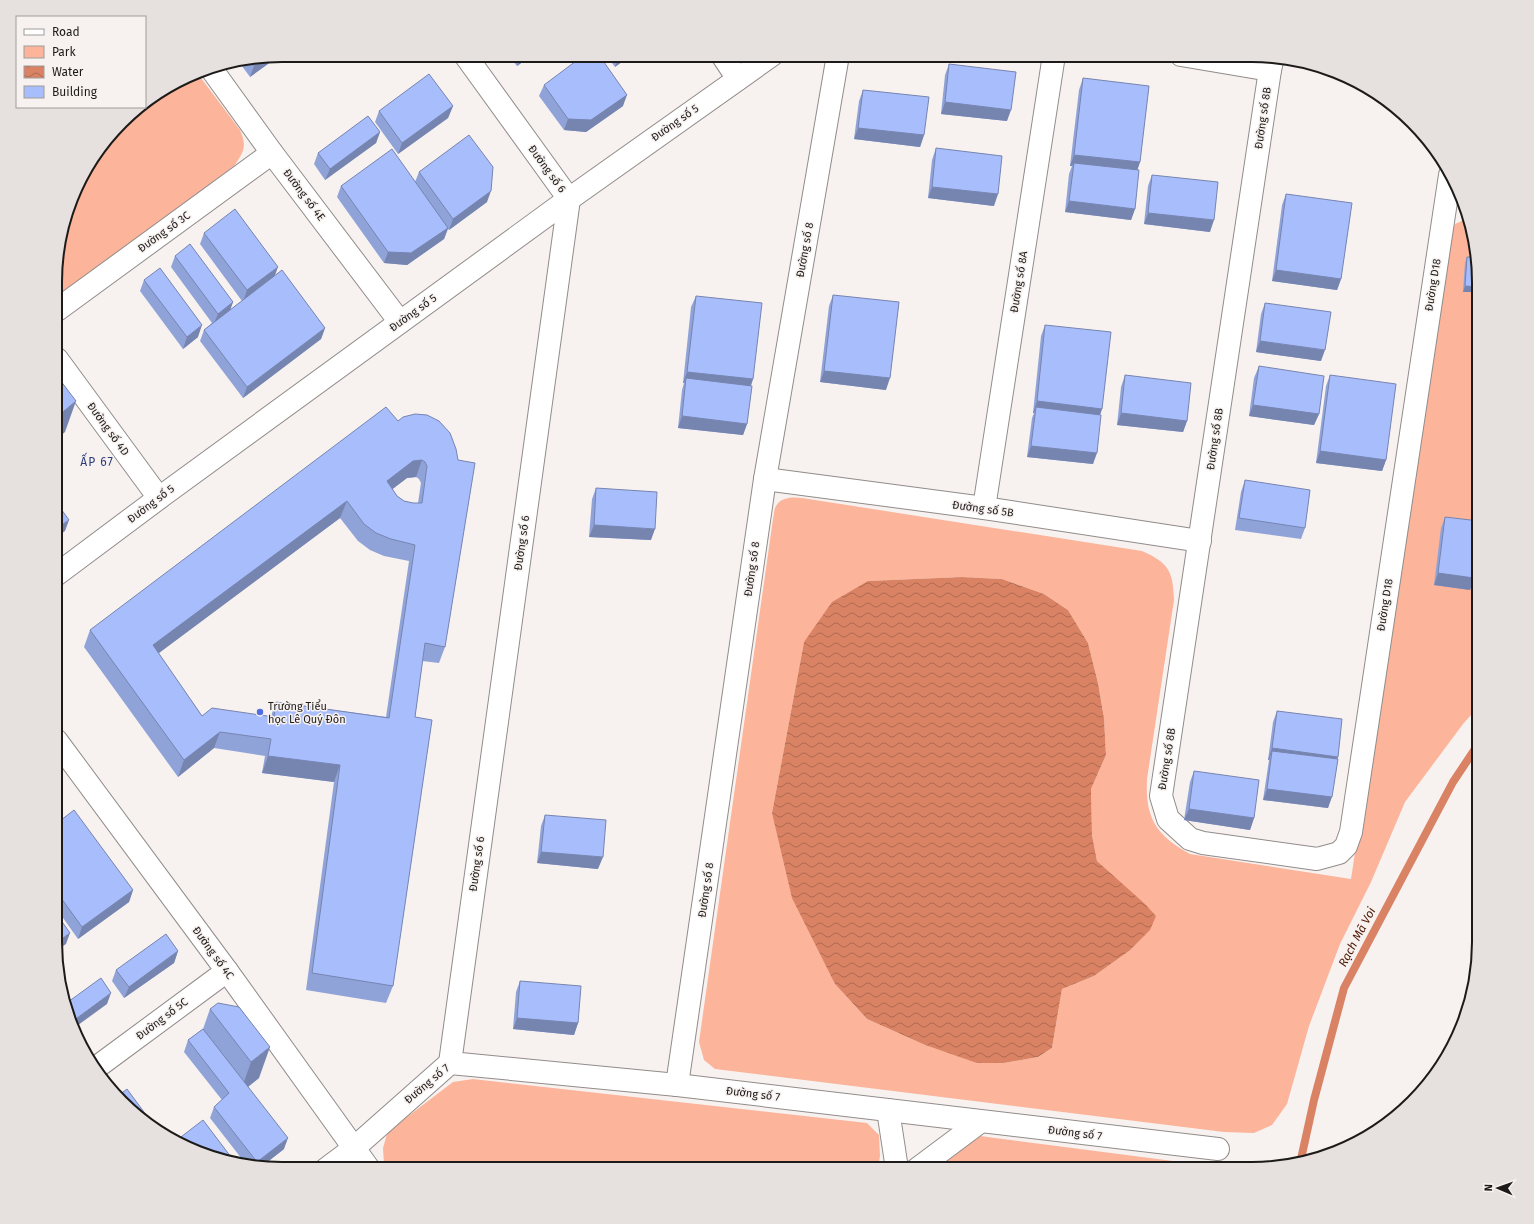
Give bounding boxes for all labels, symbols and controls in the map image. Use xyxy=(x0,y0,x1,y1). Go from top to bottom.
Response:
legend xyxy=(16,16,146,108)
text: Road xyxy=(52,25,80,39)
text: Park xyxy=(52,45,76,59)
text: Water xyxy=(52,65,84,79)
text: Building xyxy=(52,85,98,99)
street label: Đường số 8B xyxy=(1252,86,1274,150)
street label: Đường số 5 xyxy=(649,102,702,144)
street label: Đường số 6 xyxy=(525,143,569,195)
street label: Đường số 4E xyxy=(280,167,328,224)
street label: Đường số 3C xyxy=(135,209,193,255)
street label: Đường số 8 xyxy=(794,221,816,279)
street label: Đường số 8A xyxy=(1008,250,1030,314)
street label: Đường D18 xyxy=(1422,258,1444,312)
street label: Đường số 5 xyxy=(387,291,440,334)
street label: Đường số 4D xyxy=(84,400,132,458)
street label: Đường số 8B xyxy=(1204,407,1226,471)
district label: ẤP 67 xyxy=(80,452,114,469)
street label: Đường số 5 xyxy=(125,482,177,526)
street label: Đường số 5B xyxy=(951,498,1015,520)
street label: Đường số 6 xyxy=(512,514,532,571)
street label: Đường số 8 xyxy=(742,540,762,598)
street label: Đường D18 xyxy=(1374,578,1396,632)
place label: Trường Tiểu học Lê Quý Đôn xyxy=(268,699,346,726)
marker: Trường Tiểu học Lê Quý Đôn xyxy=(255,707,265,717)
street label: Đường số 8B xyxy=(1156,727,1178,791)
street label: Đường số 6 xyxy=(467,835,487,892)
street label: Đường số 8 xyxy=(696,861,716,919)
water label: Rạch Mã Voi xyxy=(1335,904,1379,969)
street label: Đường số 4C xyxy=(190,924,236,982)
street label: Đường số 5C xyxy=(134,995,190,1043)
street label: Đường số 7 xyxy=(402,1061,452,1107)
street label: Đường số 7 xyxy=(725,1084,781,1104)
street label: Đường số 7 xyxy=(1047,1123,1103,1143)
north arrow xyxy=(1478,1168,1518,1208)
text: N xyxy=(1482,1184,1495,1192)

